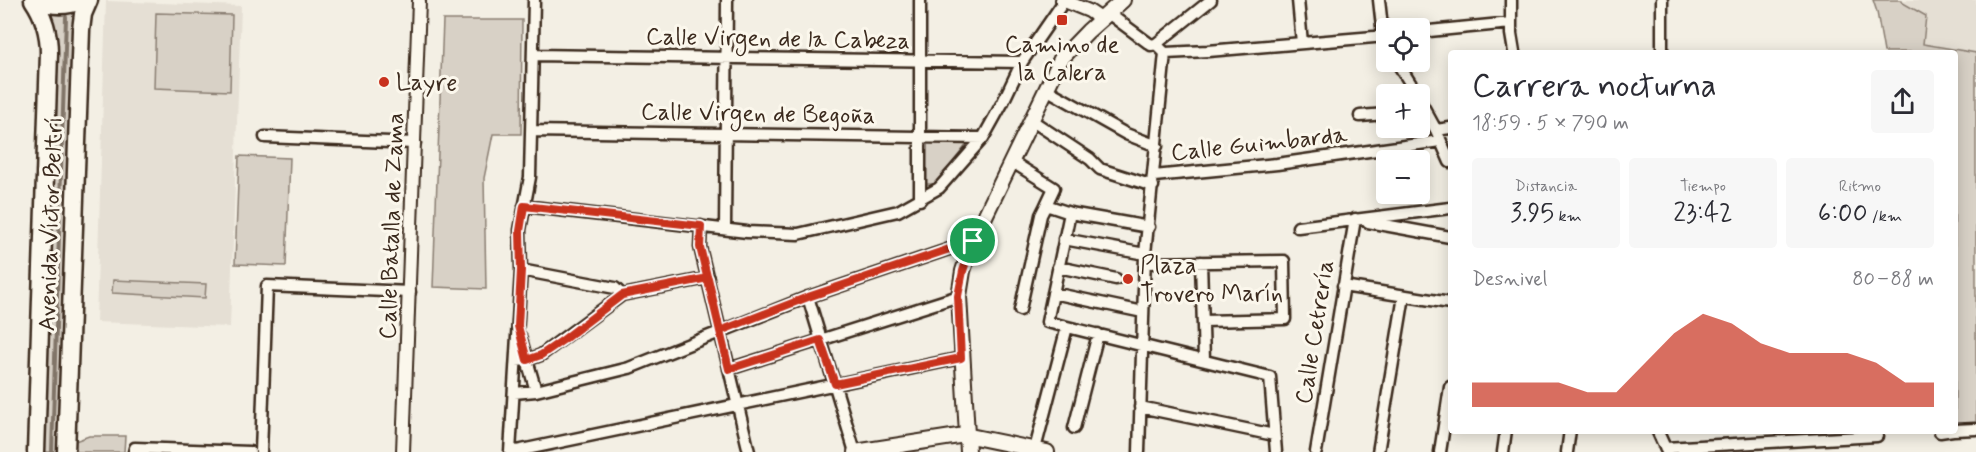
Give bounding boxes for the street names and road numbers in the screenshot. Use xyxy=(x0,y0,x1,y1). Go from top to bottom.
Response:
street label: Calle Virgen de la Cabeza xyxy=(646,22,910,59)
street label: Calle Virgen de Begoña xyxy=(640,97,875,134)
street label: Calle Batalla de Zama xyxy=(373,112,412,340)
street label: Avenida Víctor Beltrí xyxy=(32,116,71,332)
street label: Calle Guimbarda xyxy=(1170,120,1349,169)
street label: Calle Cetrería xyxy=(1289,258,1342,406)

